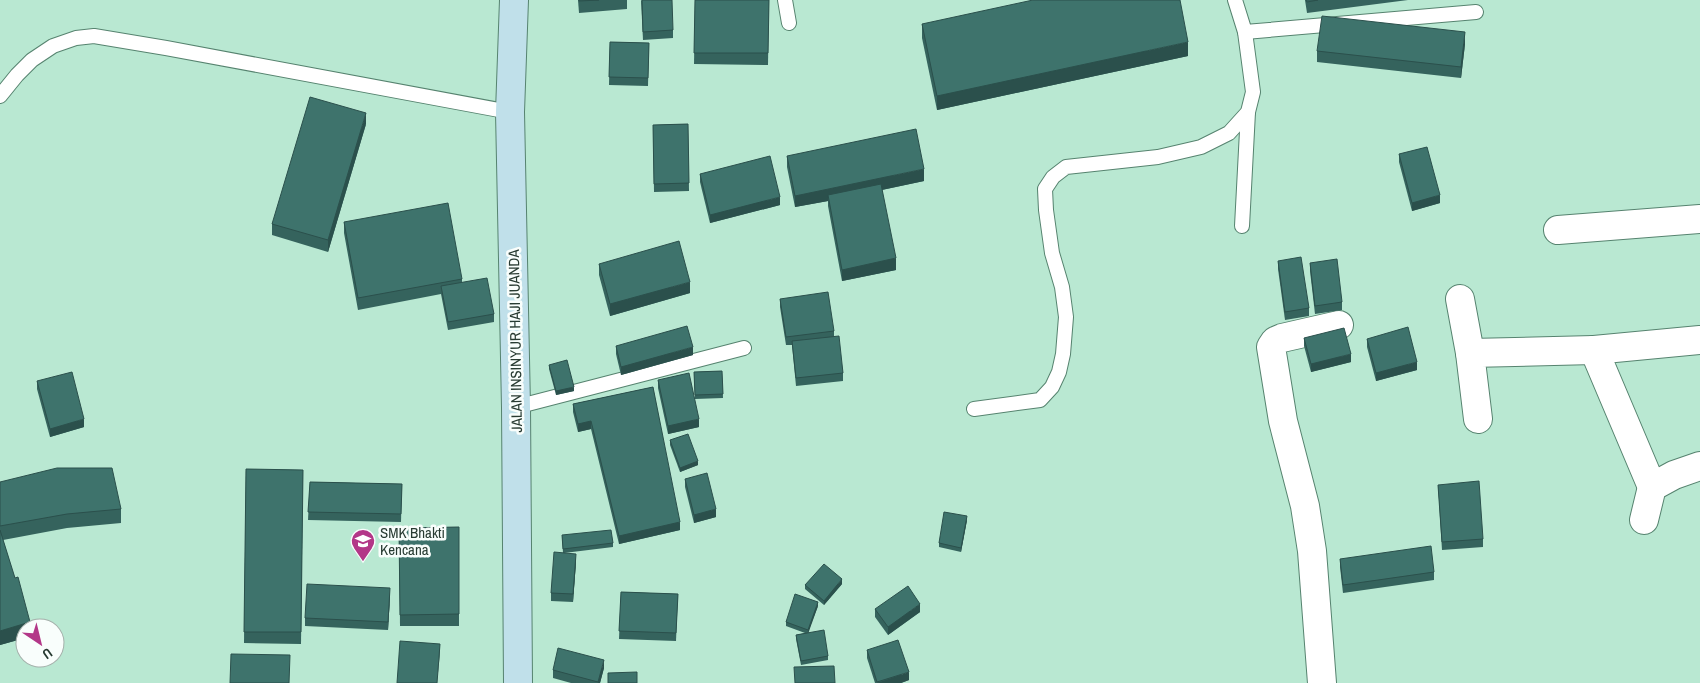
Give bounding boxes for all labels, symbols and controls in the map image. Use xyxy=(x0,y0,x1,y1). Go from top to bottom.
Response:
street label: JALAN INSINYUR HAJI JUANDA xyxy=(503,248,527,433)
place label: SMK Bhakti Kencana xyxy=(380,522,445,560)
school or university icon: SMK Bhakti Kencana xyxy=(350,528,376,562)
north arrow xyxy=(15,618,65,668)
text: U xyxy=(39,644,56,663)

